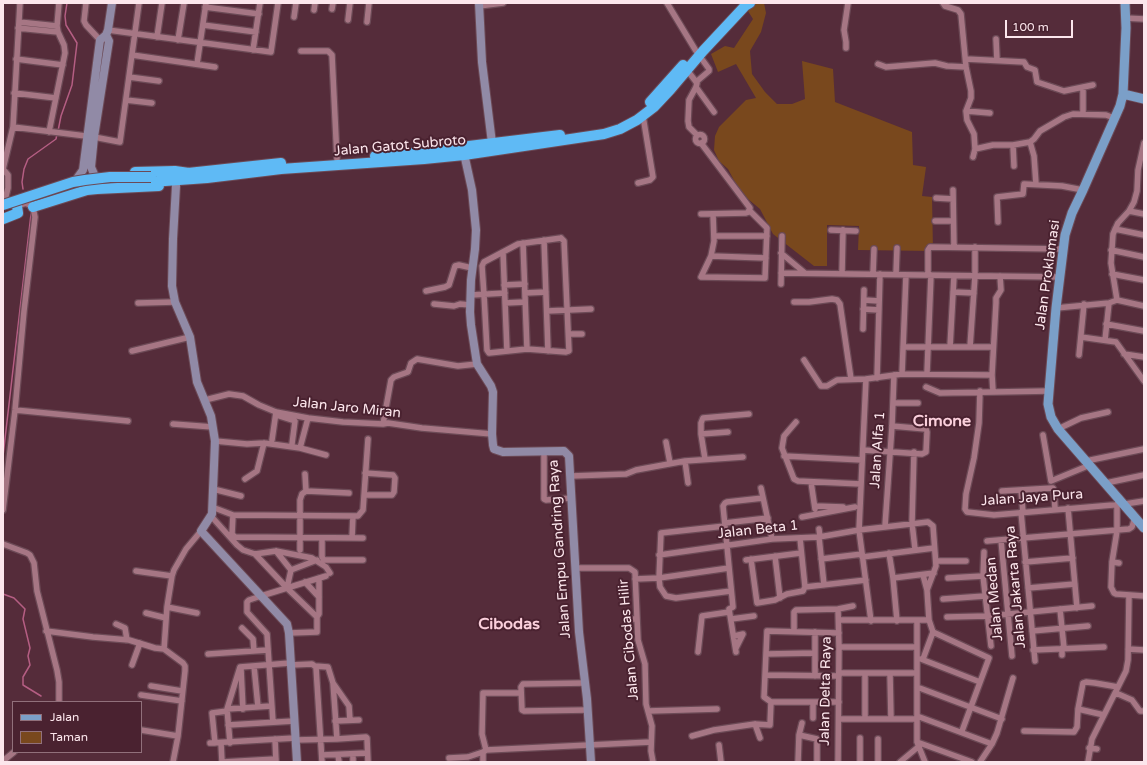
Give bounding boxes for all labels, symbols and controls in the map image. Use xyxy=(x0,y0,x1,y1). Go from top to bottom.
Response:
scale bar xyxy=(1007,12,1075,38)
text: 100 m xyxy=(1012,20,1049,34)
street label: Jalan Gatot Subroto xyxy=(333,132,467,160)
street label: Jalan Proklamasi xyxy=(1032,219,1064,331)
street label: Jalan Jaro Miran xyxy=(292,394,402,422)
street label: Jalan Alfa 1 xyxy=(867,411,889,489)
district label: Cimone xyxy=(913,412,971,432)
street label: Jalan Empu Gandring Raya xyxy=(545,459,575,639)
street label: Jalan Jaya Pura xyxy=(980,486,1084,510)
street label: Jalan Beta 1 xyxy=(717,517,799,543)
street label: Jalan Jakarta Raya xyxy=(1002,525,1030,649)
street label: Jalan Medan xyxy=(983,556,1007,642)
street label: Jalan Cibodas Hilir xyxy=(615,579,643,701)
district label: Cibodas xyxy=(478,615,540,635)
street label: Jalan Delta Raya xyxy=(817,636,835,746)
legend xyxy=(12,701,142,753)
text: Jalan xyxy=(50,710,79,724)
text: Taman xyxy=(50,730,88,744)

